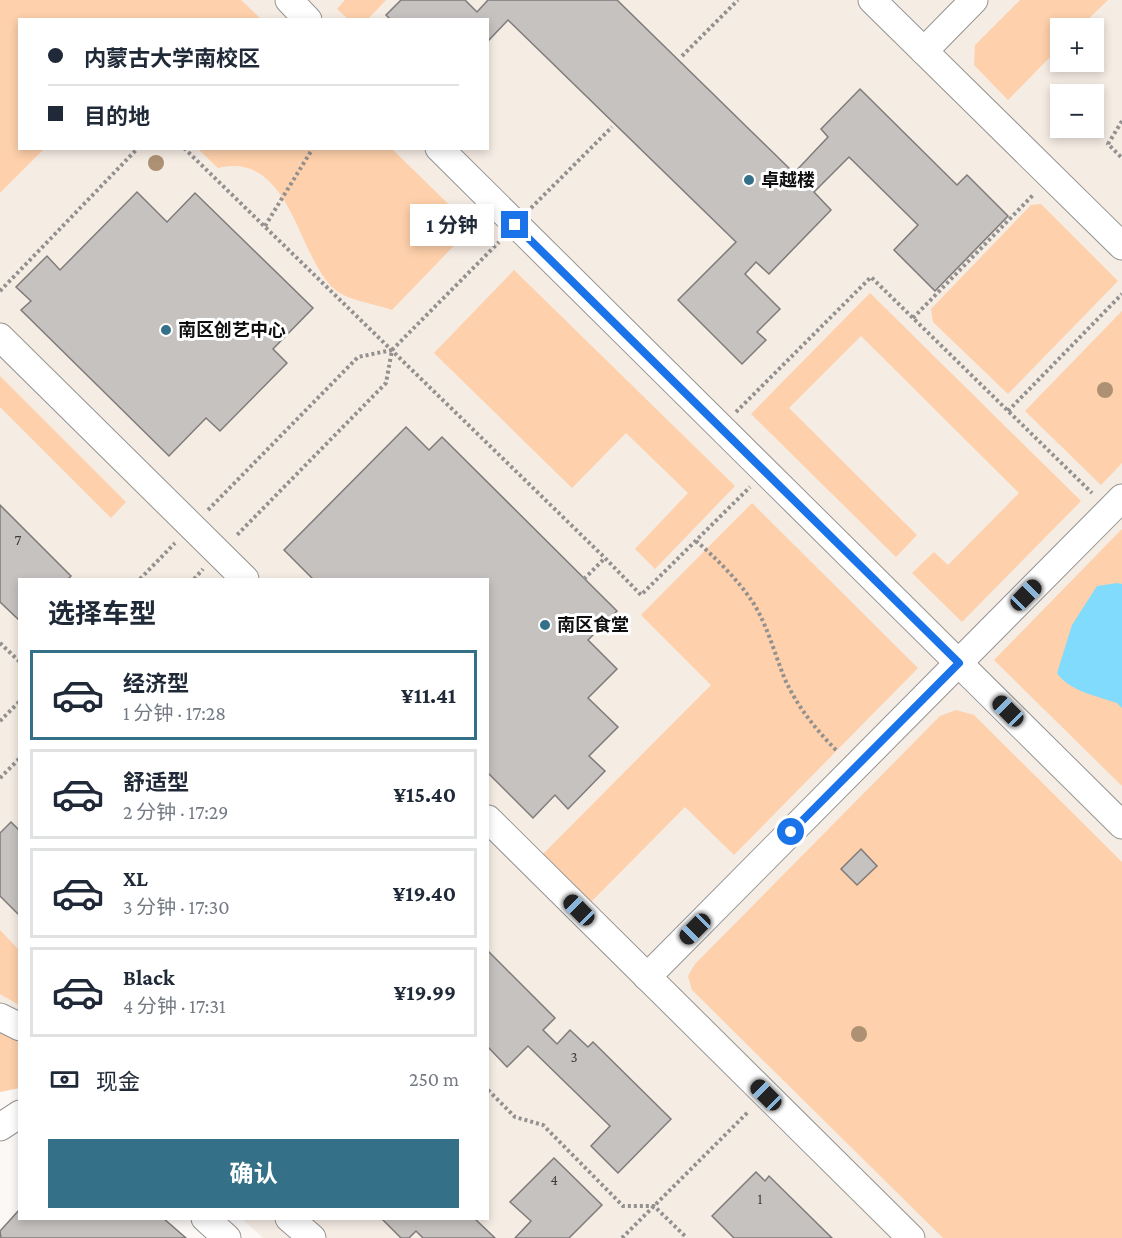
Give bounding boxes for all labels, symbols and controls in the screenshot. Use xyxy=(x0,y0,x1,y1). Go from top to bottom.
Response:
map controls xyxy=(1050,18,1104,138)
button: + xyxy=(1050,18,1104,72)
text: 内蒙古大学南校区 xyxy=(84,46,260,71)
button: − xyxy=(1050,84,1104,138)
text: 目的地 xyxy=(84,104,150,129)
place label: 卓越楼 xyxy=(761,170,815,190)
marker: 卓越楼 xyxy=(742,173,756,187)
callout: 1 分钟 xyxy=(410,204,494,246)
route end xyxy=(501,211,528,238)
text: 1 分钟 xyxy=(426,214,478,236)
place label: 南区创艺中心 xyxy=(178,320,286,340)
marker: 南区创艺中心 xyxy=(159,323,173,337)
house number: 7 xyxy=(15,532,22,548)
car xyxy=(1007,576,1045,614)
text: 选择车型 xyxy=(48,599,156,629)
place label: 南区食堂 xyxy=(557,615,629,635)
marker: 南区食堂 xyxy=(538,618,552,632)
icon: car xyxy=(51,668,105,722)
text: 经济型 xyxy=(123,671,189,696)
text: ¥11.41 xyxy=(401,683,456,708)
car xyxy=(989,692,1027,730)
text: 1 分钟 · 17:28 xyxy=(123,702,226,724)
icon: car xyxy=(51,767,105,821)
text: 舒适型 xyxy=(123,770,189,795)
text: ¥15.40 xyxy=(394,782,456,807)
text: 2 分钟 · 17:29 xyxy=(123,801,228,823)
route start xyxy=(777,818,804,845)
icon: car xyxy=(51,866,105,920)
text: XL xyxy=(123,866,148,891)
text: ¥19.40 xyxy=(393,881,456,906)
car xyxy=(560,891,598,929)
text: 3 分钟 · 17:30 xyxy=(123,896,229,918)
car xyxy=(676,910,714,948)
icon: car xyxy=(51,965,105,1019)
text: Black xyxy=(123,965,175,990)
text: ¥19.99 xyxy=(394,980,456,1005)
text: 4 分钟 · 17:31 xyxy=(123,995,226,1017)
house number: 3 xyxy=(570,1049,578,1065)
icon: cash xyxy=(48,1063,81,1096)
text: 250 m xyxy=(409,1068,459,1090)
text: 现金 xyxy=(96,1069,140,1094)
car xyxy=(747,1076,785,1114)
button: 确认 xyxy=(48,1139,459,1208)
house number: 4 xyxy=(550,1172,558,1188)
house number: 1 xyxy=(758,1191,763,1207)

